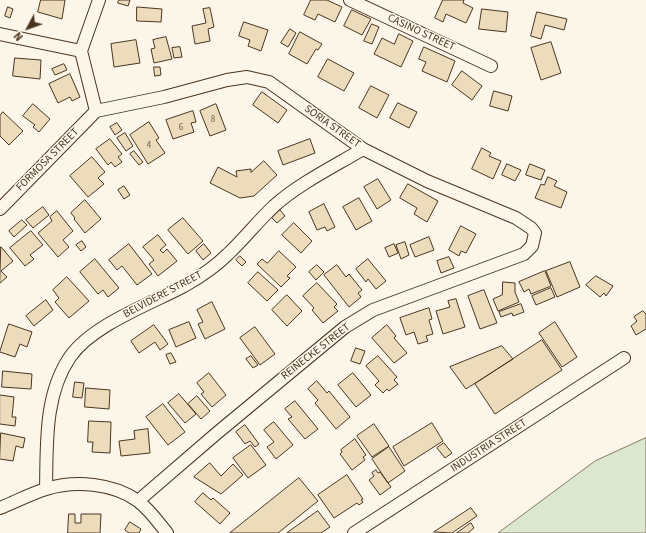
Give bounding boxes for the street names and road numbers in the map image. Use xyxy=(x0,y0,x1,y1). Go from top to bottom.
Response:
street label: CASINO STREET xyxy=(385,12,457,54)
street label: SORIA STREET xyxy=(301,103,363,151)
street label: FORMOSA STREET xyxy=(14,126,82,194)
street label: BELVIDERE STREET xyxy=(121,269,205,321)
street label: REINECKE STREET xyxy=(279,321,353,383)
street label: INDUSTRIA STREET xyxy=(449,417,529,475)

